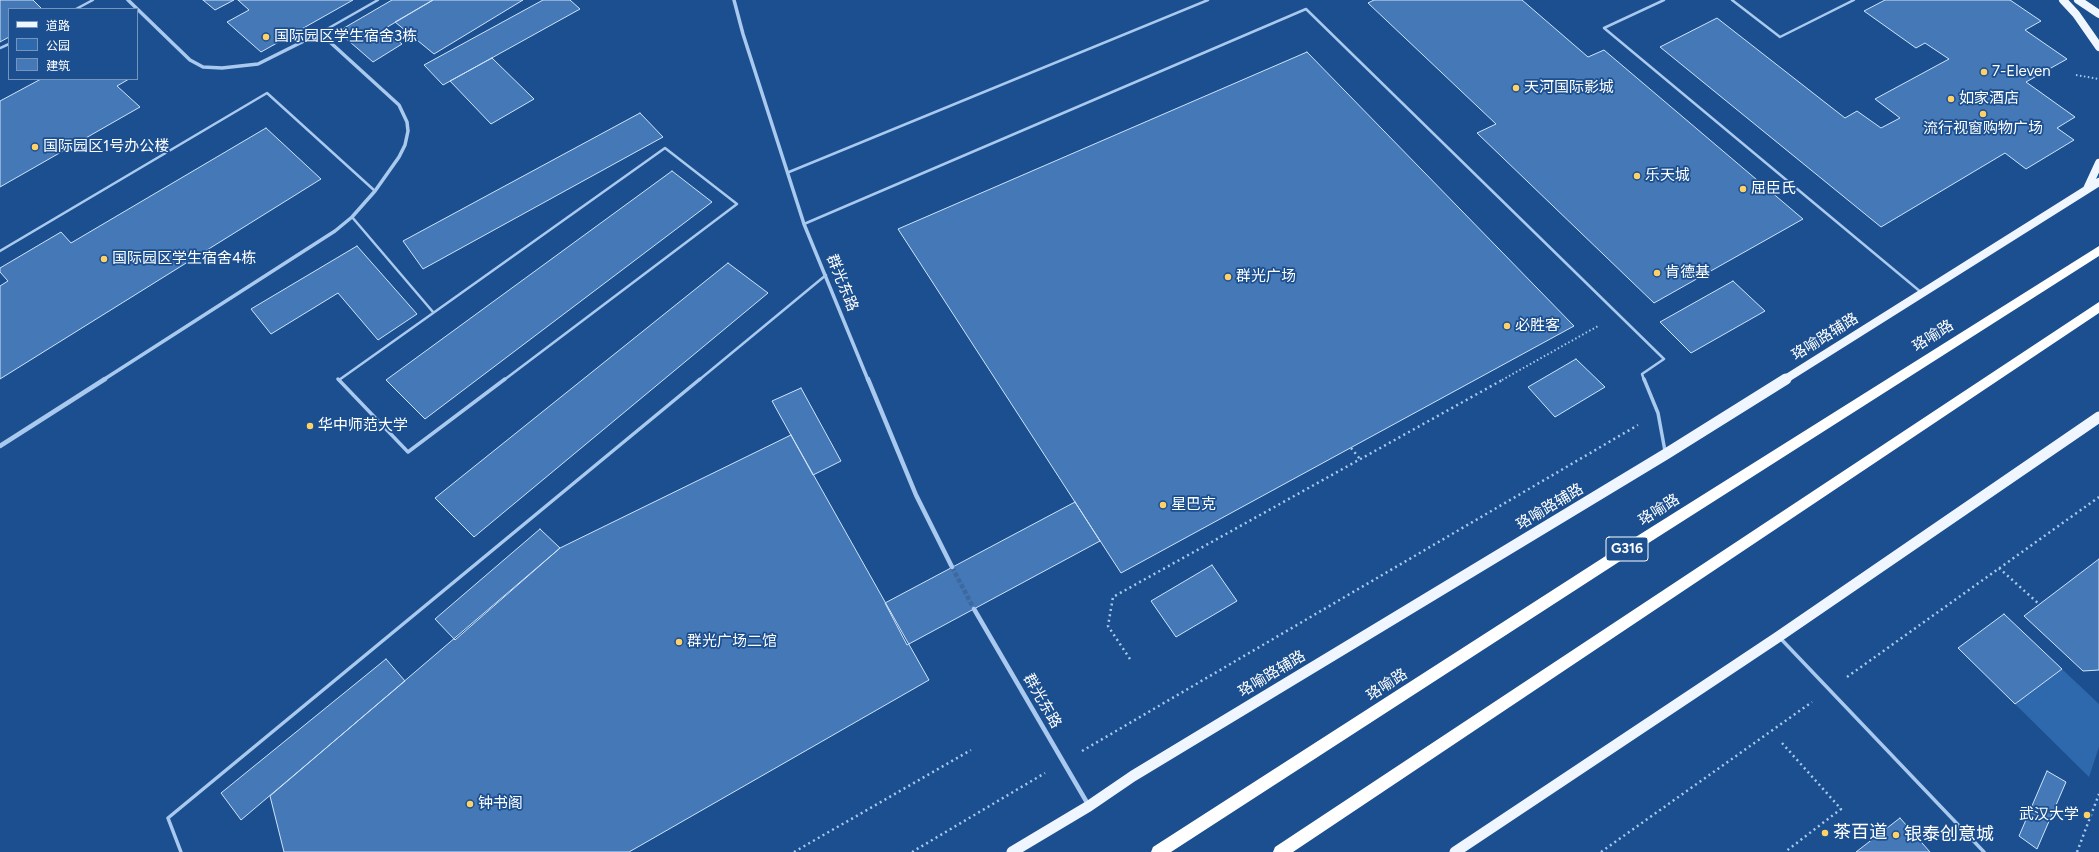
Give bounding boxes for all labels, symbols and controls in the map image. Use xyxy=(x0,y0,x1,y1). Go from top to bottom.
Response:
legend xyxy=(8,8,138,80)
text: 道路 xyxy=(46,19,70,33)
place label: 国际园区学生宿舍3栋 xyxy=(274,28,417,46)
marker: 国际园区学生宿舍3栋 xyxy=(261,32,271,42)
text: 公园 xyxy=(46,39,70,53)
text: 建筑 xyxy=(46,59,70,73)
place label: 7-Eleven xyxy=(1992,63,2051,81)
marker: 7-Eleven xyxy=(1979,67,1989,77)
place label: 天河国际影城 xyxy=(1524,79,1614,97)
marker: 天河国际影城 xyxy=(1511,83,1521,93)
place label: 如家酒店 xyxy=(1959,90,2019,108)
marker: 如家酒店 xyxy=(1946,94,1956,104)
marker: 流行视窗购物广场 xyxy=(1978,109,1988,119)
place label: 流行视窗购物广场 xyxy=(1923,120,2043,138)
place label: 国际园区1号办公楼 xyxy=(43,138,169,156)
marker: 国际园区1号办公楼 xyxy=(30,142,40,152)
place label: 乐天城 xyxy=(1645,167,1690,185)
marker: 乐天城 xyxy=(1632,171,1642,181)
place label: 屈臣氏 xyxy=(1751,180,1796,198)
marker: 屈臣氏 xyxy=(1738,184,1748,194)
place label: 国际园区学生宿舍4栋 xyxy=(112,250,256,268)
street label: 群光东路 xyxy=(822,252,862,314)
marker: 国际园区学生宿舍4栋 xyxy=(99,254,109,264)
place label: 肯德基 xyxy=(1665,264,1710,282)
place label: 群光广场 xyxy=(1236,268,1296,286)
marker: 肯德基 xyxy=(1652,268,1662,278)
marker: 群光广场 xyxy=(1223,272,1233,282)
street label: 珞喻路辅路 xyxy=(1788,309,1862,365)
street label: 珞喻路 xyxy=(1909,316,1957,356)
place label: 必胜客 xyxy=(1515,317,1560,335)
marker: 必胜客 xyxy=(1502,321,1512,331)
place label: 华中师范大学 xyxy=(318,417,408,435)
marker: 华中师范大学 xyxy=(305,421,315,431)
street label: 珞喻路辅路 xyxy=(1513,480,1587,534)
street label: 珞喻路 xyxy=(1635,490,1683,530)
place label: 星巴克 xyxy=(1171,496,1216,514)
marker: 星巴克 xyxy=(1158,500,1168,510)
road number: G316 xyxy=(1606,537,1648,561)
place label: 群光广场二馆 xyxy=(687,633,777,651)
marker: 群光广场二馆 xyxy=(674,637,684,647)
street label: 珞喻路辅路 xyxy=(1235,647,1309,701)
street label: 珞喻路 xyxy=(1363,665,1411,705)
street label: 群光东路 xyxy=(1019,671,1065,731)
place label: 钟书阁 xyxy=(478,795,523,813)
marker: 钟书阁 xyxy=(465,799,475,809)
place label: 武汉大学 xyxy=(2019,806,2079,824)
marker: 武汉大学 xyxy=(2082,810,2092,820)
place label: 茶百道 xyxy=(1833,822,1887,844)
place label: 银泰创意城 xyxy=(1904,824,1994,846)
marker: 茶百道 xyxy=(1820,828,1830,838)
marker: 银泰创意城 xyxy=(1891,830,1901,840)

